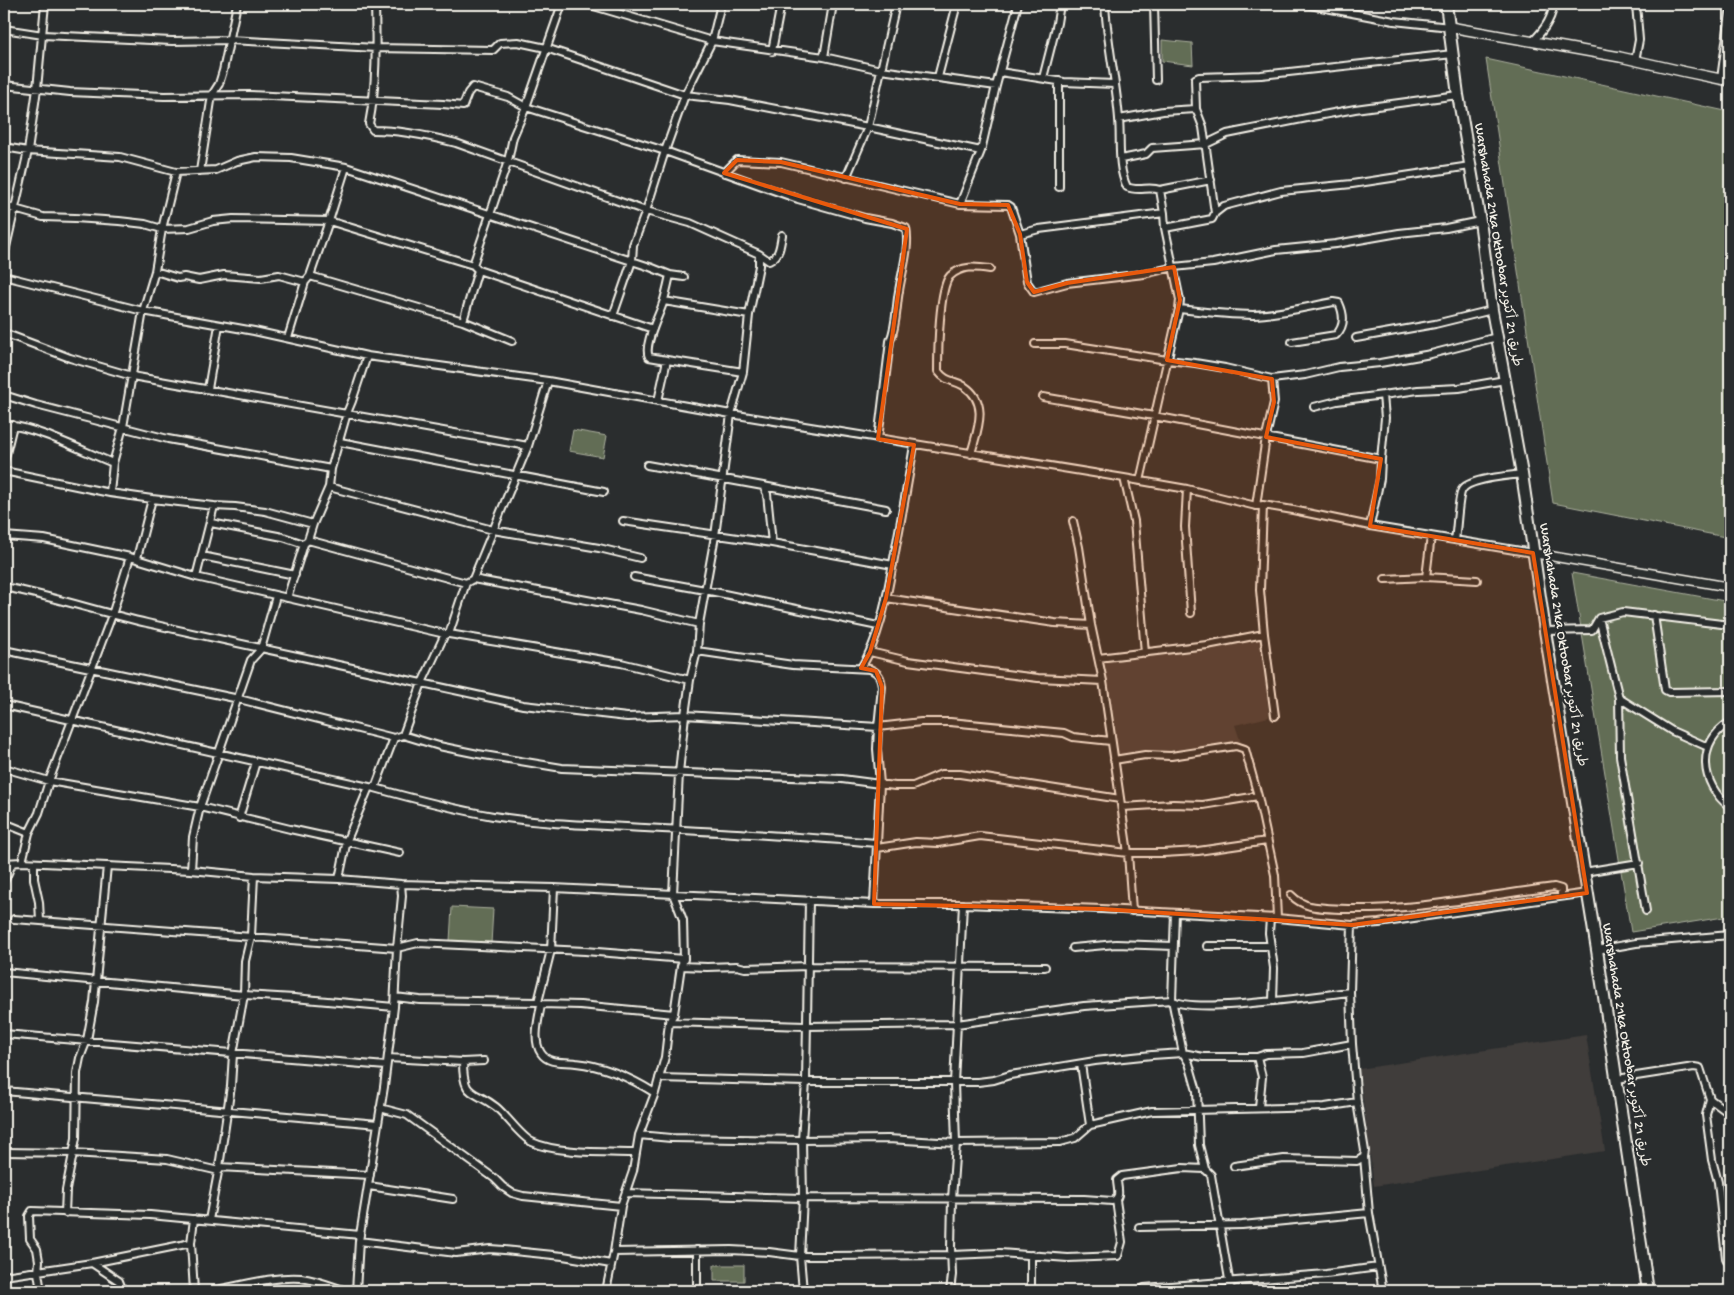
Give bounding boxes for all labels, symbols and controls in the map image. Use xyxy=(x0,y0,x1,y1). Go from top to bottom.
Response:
street label: Warshahada 21ka Oktoobar طريق 21 أكتوبر xyxy=(1469,122,1527,368)
street label: Warshahada 21ka Oktoobar طريق 21 أكتوبر xyxy=(1534,522,1592,768)
street label: Warshahada 21ka Oktoobar طريق 21 أكتوبر xyxy=(1597,922,1655,1168)

